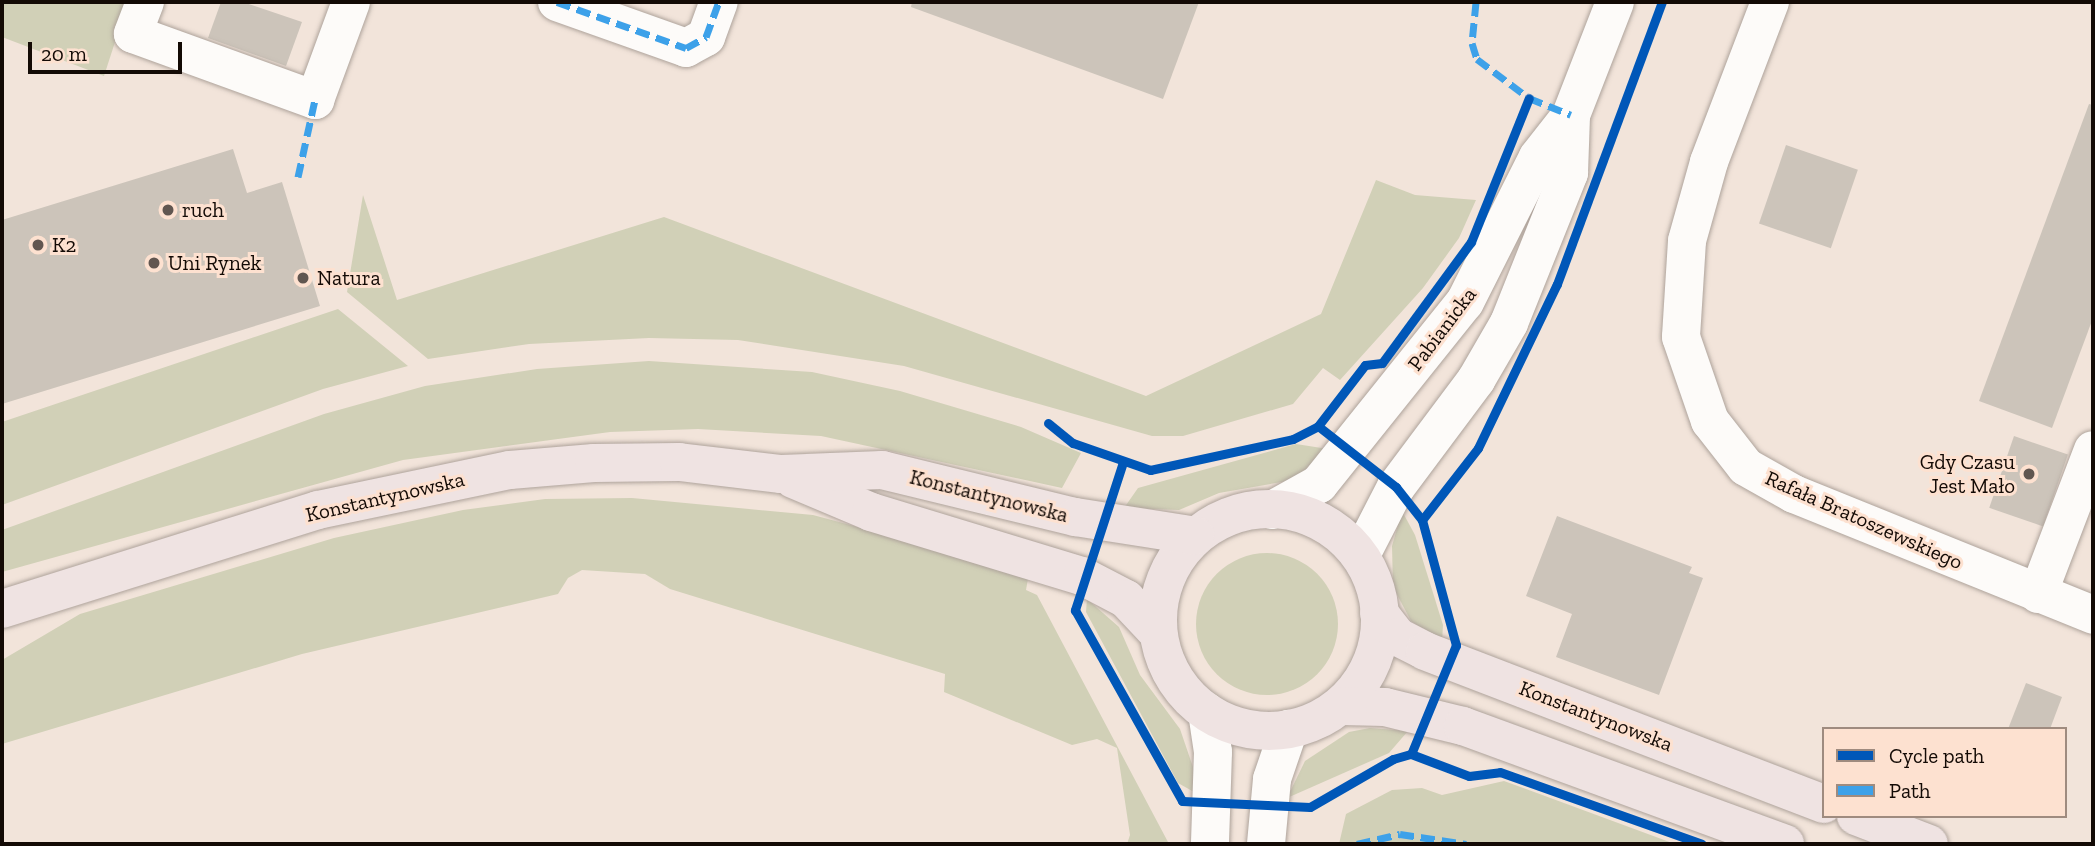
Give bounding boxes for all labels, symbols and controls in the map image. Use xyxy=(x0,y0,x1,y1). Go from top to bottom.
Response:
scale bar xyxy=(32,28,186,72)
text: 20 m xyxy=(41,41,87,66)
place label: ruch xyxy=(182,197,224,223)
marker: ruch xyxy=(160,202,176,218)
place label: K2 xyxy=(52,232,76,258)
marker: K2 xyxy=(30,237,46,253)
place label: Uni Rynek xyxy=(168,250,261,276)
marker: Uni Rynek xyxy=(146,255,162,271)
place label: Natura xyxy=(317,265,381,291)
marker: Natura xyxy=(295,270,311,286)
street label: Pabianicka xyxy=(1402,282,1482,376)
place label: Gdy Czasu Jest Mało xyxy=(1919,449,2015,499)
street label: Konstantynowska xyxy=(907,464,1071,528)
street label: Rafała Bratoszewskiego xyxy=(1761,465,1967,575)
street label: Konstantynowska xyxy=(303,466,467,528)
marker: Gdy Czasu Jest Mało xyxy=(2021,466,2037,482)
street label: Konstantynowska xyxy=(1516,675,1676,757)
legend xyxy=(1822,727,2067,818)
text: Cycle path xyxy=(1889,743,1984,768)
text: Path xyxy=(1889,778,1931,803)

